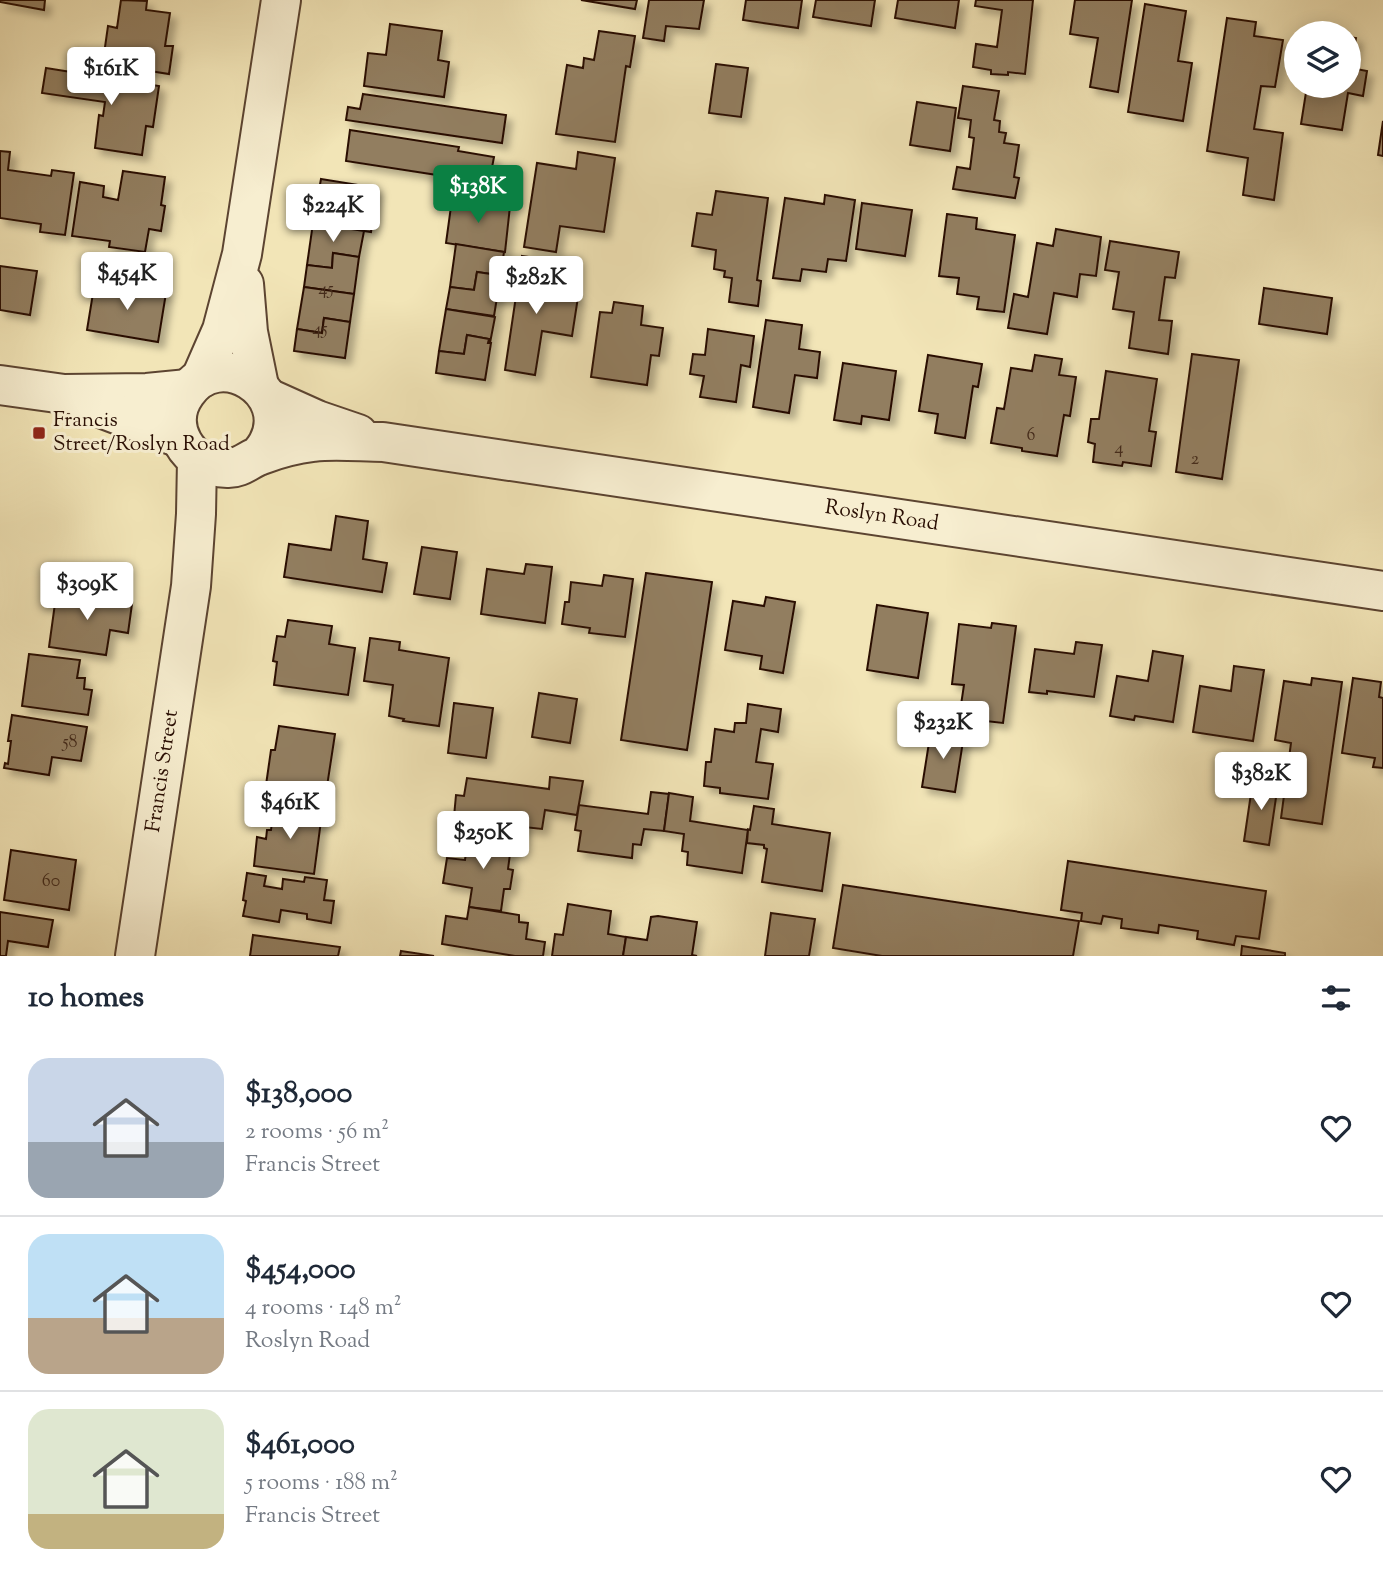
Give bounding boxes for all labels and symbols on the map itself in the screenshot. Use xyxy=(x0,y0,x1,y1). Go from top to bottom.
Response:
pin: $161K xyxy=(62,48,160,107)
pin: $138K xyxy=(429,166,527,225)
pin: $224K xyxy=(284,184,382,244)
pin: $454K xyxy=(78,252,176,312)
pin: $282K xyxy=(487,256,585,316)
house number: 45 xyxy=(318,277,334,303)
house number: 45 xyxy=(312,317,328,343)
place label: Francis Street/Roslyn Road xyxy=(53,406,230,460)
house number: 6 xyxy=(1027,423,1036,449)
marker: Francis Street/Roslyn Road xyxy=(31,425,47,441)
house number: 4 xyxy=(1114,436,1124,462)
house number: 2 xyxy=(1191,447,1200,473)
street label: Roslyn Road xyxy=(823,493,941,540)
pin: $309K xyxy=(38,562,136,622)
pin: $232K xyxy=(894,702,992,761)
street label: Francis Street xyxy=(139,708,187,834)
house number: 58 xyxy=(61,730,78,756)
pin: $382K xyxy=(1212,752,1310,812)
pin: $461K xyxy=(241,782,339,841)
pin: $250K xyxy=(434,812,532,871)
house number: 60 xyxy=(42,869,60,895)

